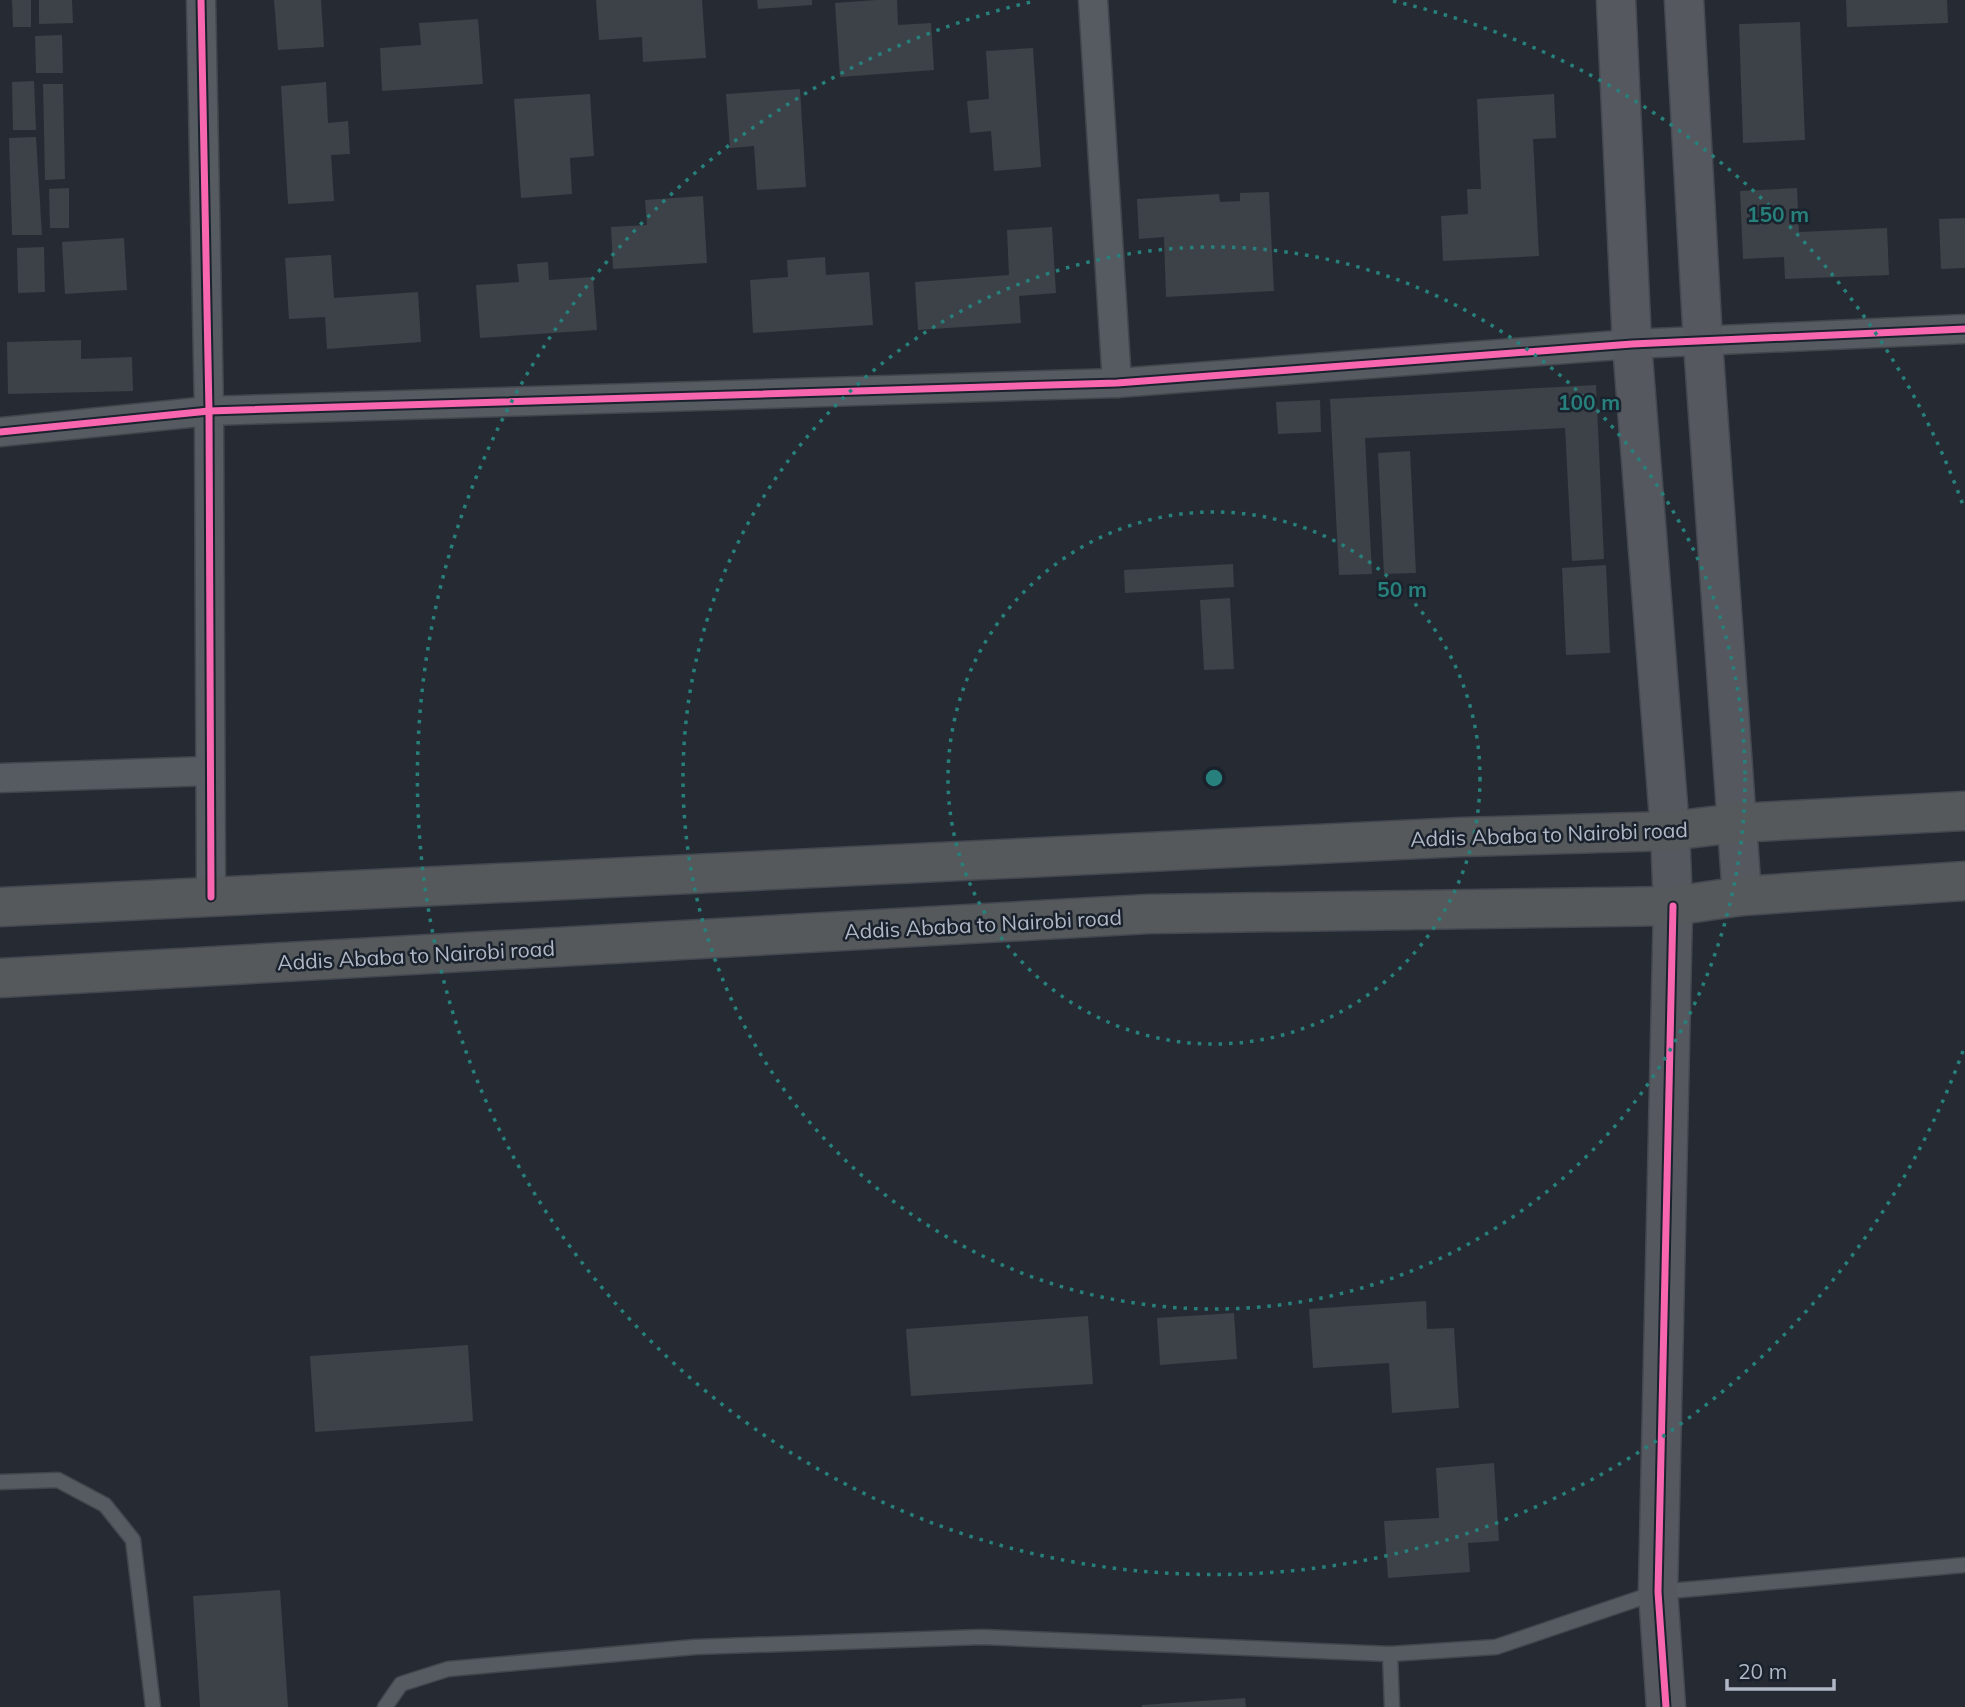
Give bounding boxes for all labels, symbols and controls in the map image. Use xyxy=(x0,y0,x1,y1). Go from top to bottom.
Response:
text: 150 m xyxy=(1747,201,1809,227)
text: 100 m xyxy=(1558,389,1620,415)
text: 50 m xyxy=(1377,576,1427,602)
centre of rings xyxy=(1202,766,1226,790)
street label: Addis Ababa to Nairobi road xyxy=(1410,816,1688,852)
street label: Addis Ababa to Nairobi road xyxy=(844,904,1122,944)
street label: Addis Ababa to Nairobi road xyxy=(277,935,555,975)
scale bar xyxy=(1727,1648,1834,1692)
text: 20 m xyxy=(1738,1658,1787,1684)

